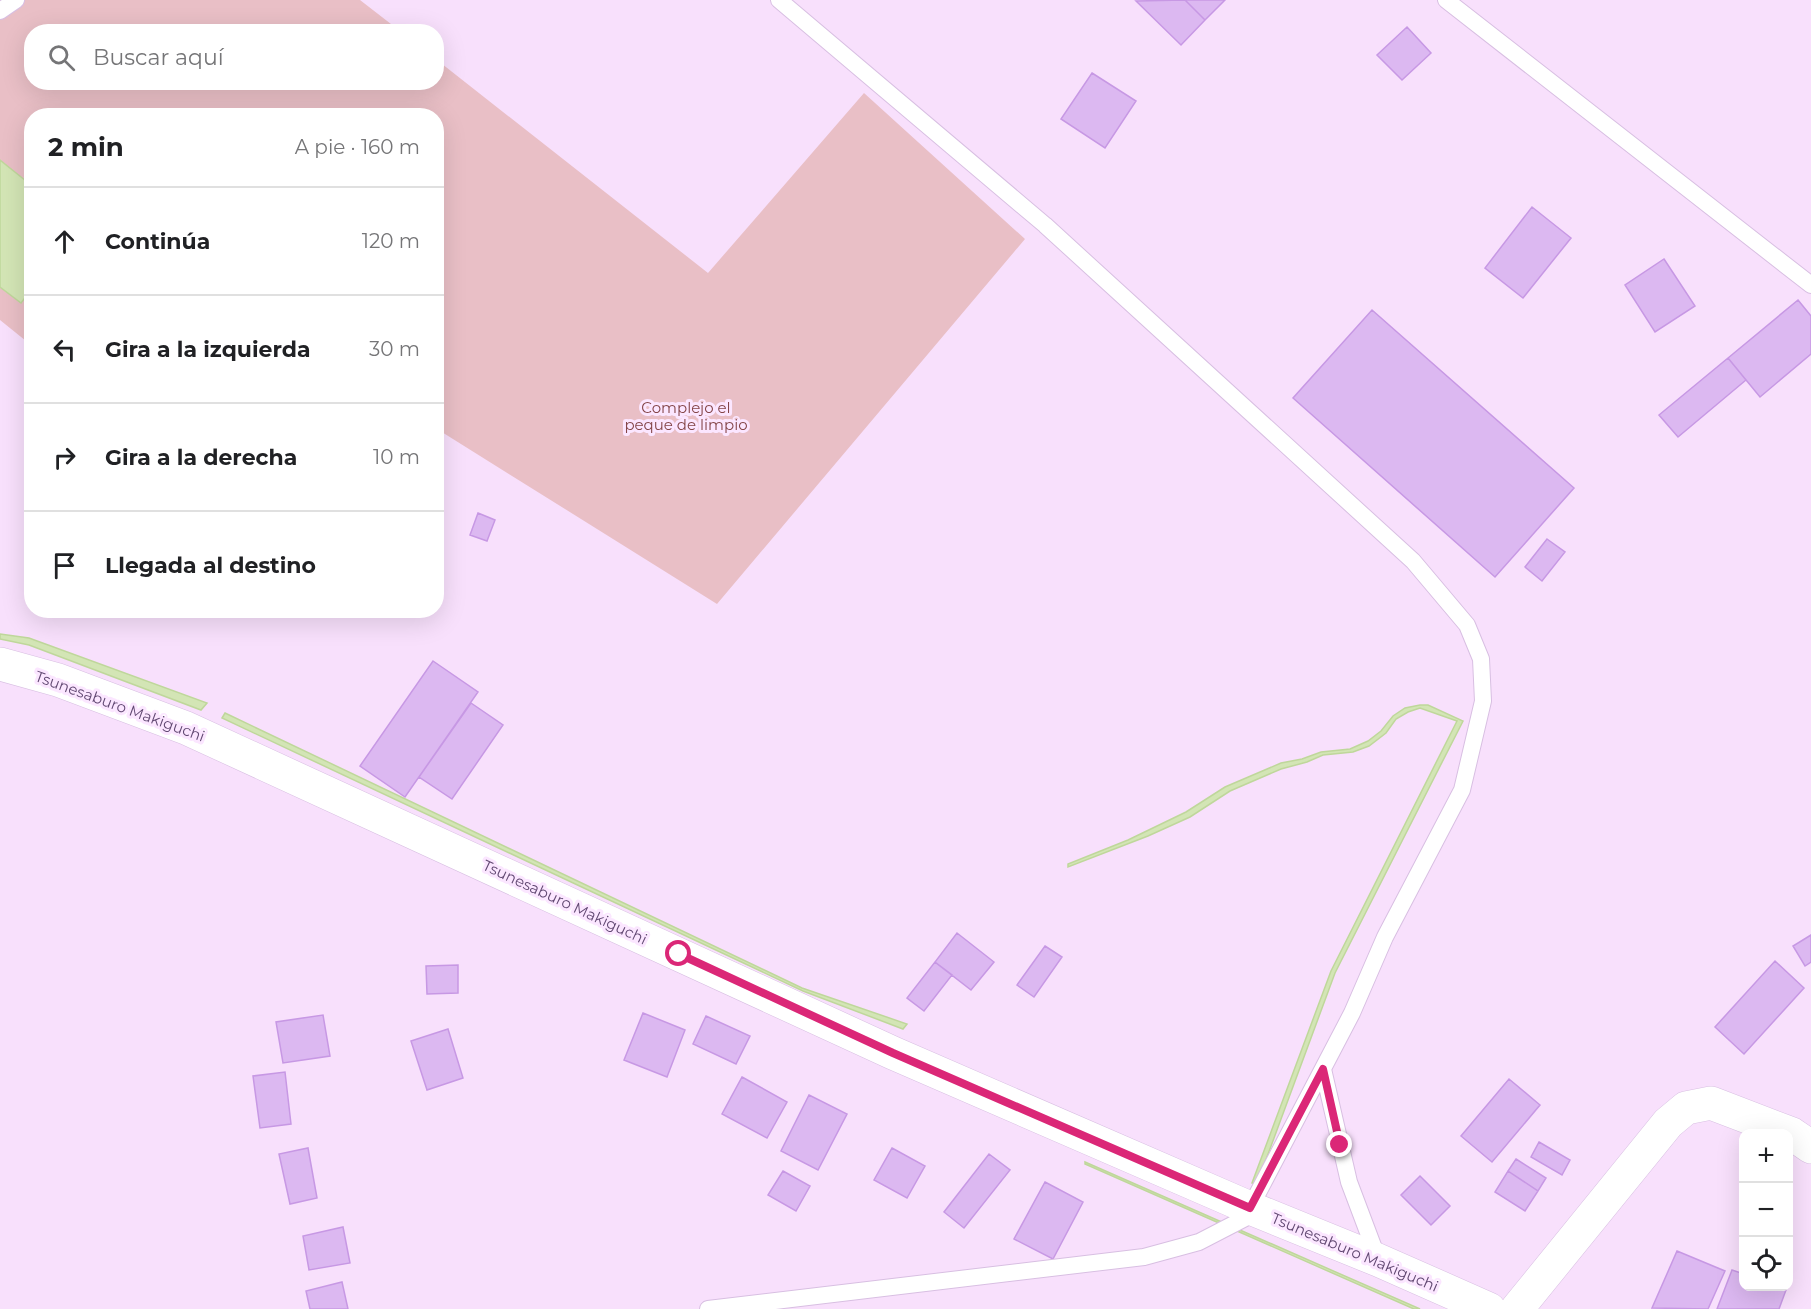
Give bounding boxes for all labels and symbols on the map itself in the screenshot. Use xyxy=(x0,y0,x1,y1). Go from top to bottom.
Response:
park label: Complejo el peque de limpio xyxy=(624,398,748,434)
street label: Tsunesaburo Makiguchi xyxy=(33,666,207,746)
street label: Tsunesaburo Makiguchi xyxy=(480,856,650,948)
route start xyxy=(665,940,691,966)
route end xyxy=(1326,1131,1352,1157)
street label: Tsunesaburo Makiguchi xyxy=(1269,1208,1441,1296)

